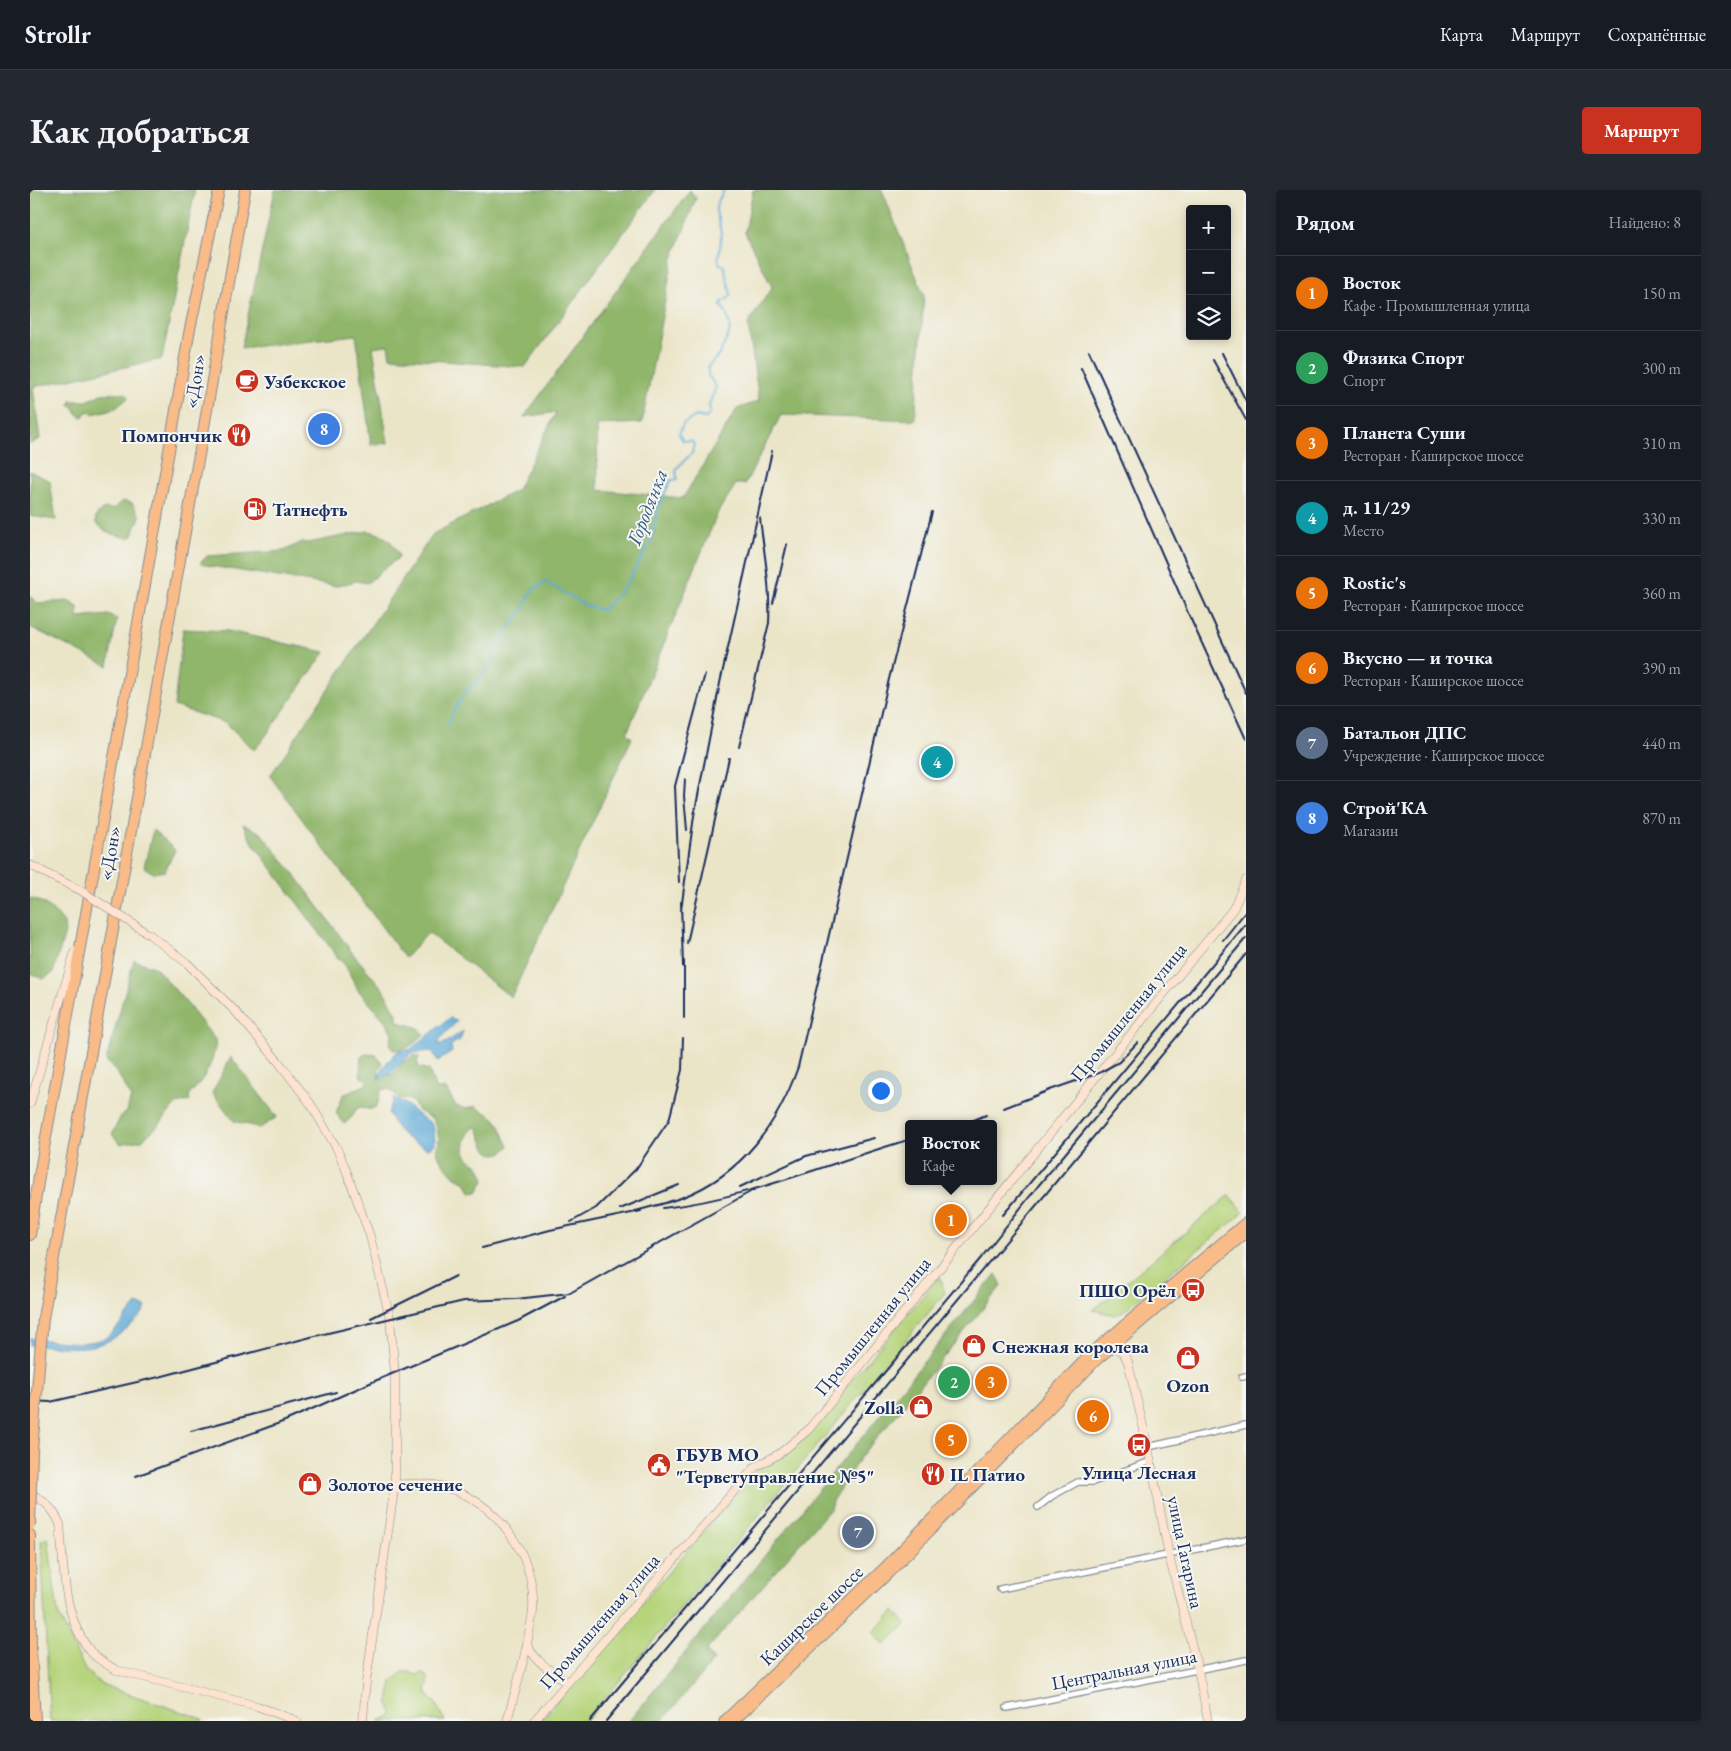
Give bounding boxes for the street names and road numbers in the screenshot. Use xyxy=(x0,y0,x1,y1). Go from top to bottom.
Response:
street label: «Дон» xyxy=(178,352,211,410)
street label: «Дон» xyxy=(92,824,127,882)
street label: Промышленная улица xyxy=(1065,937,1192,1087)
street label: Промышленная улица xyxy=(809,1251,936,1401)
street label: улица Гагарина xyxy=(1161,1493,1210,1611)
street label: Промышленная улица xyxy=(534,1548,666,1694)
street label: Каширское шоссе xyxy=(754,1560,868,1671)
street label: Центральная улица xyxy=(1049,1643,1199,1696)

